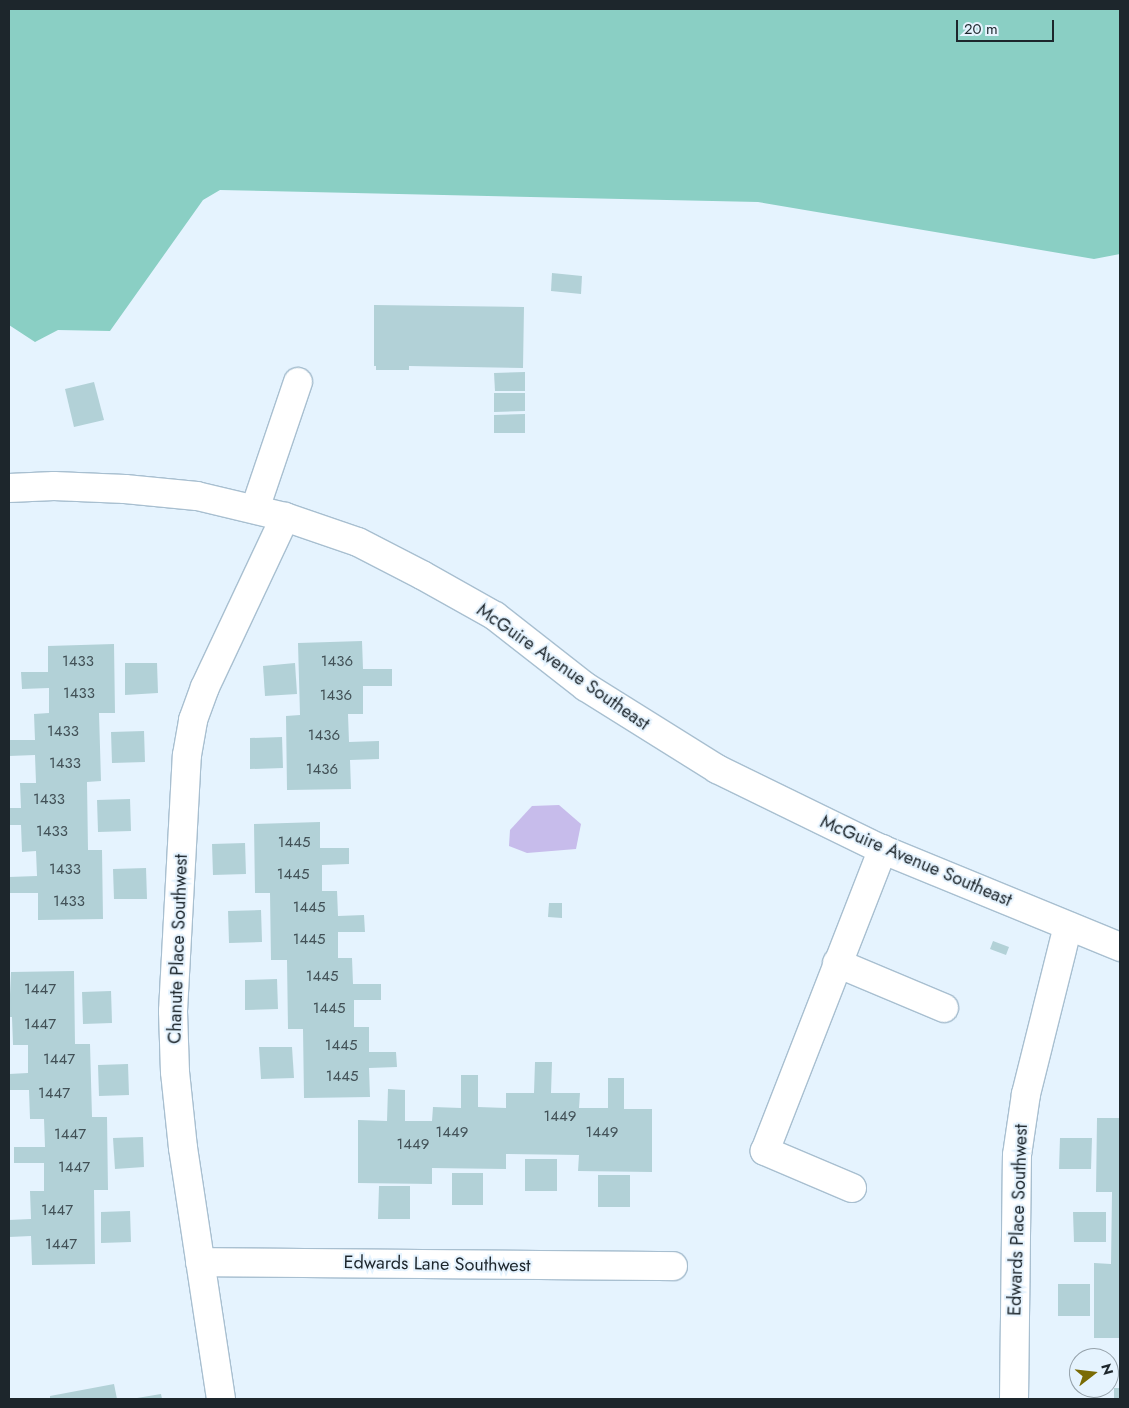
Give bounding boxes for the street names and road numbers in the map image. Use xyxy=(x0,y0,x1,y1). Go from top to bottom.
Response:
street label: McGuire Avenue Southeast xyxy=(473,599,653,735)
street label: McGuire Avenue Southeast xyxy=(817,811,1015,911)
street label: Chanute Place Southwest xyxy=(164,854,192,1044)
street label: Edwards Place Southwest xyxy=(1004,1124,1032,1316)
street label: Edwards Lane Southwest xyxy=(343,1252,531,1276)

